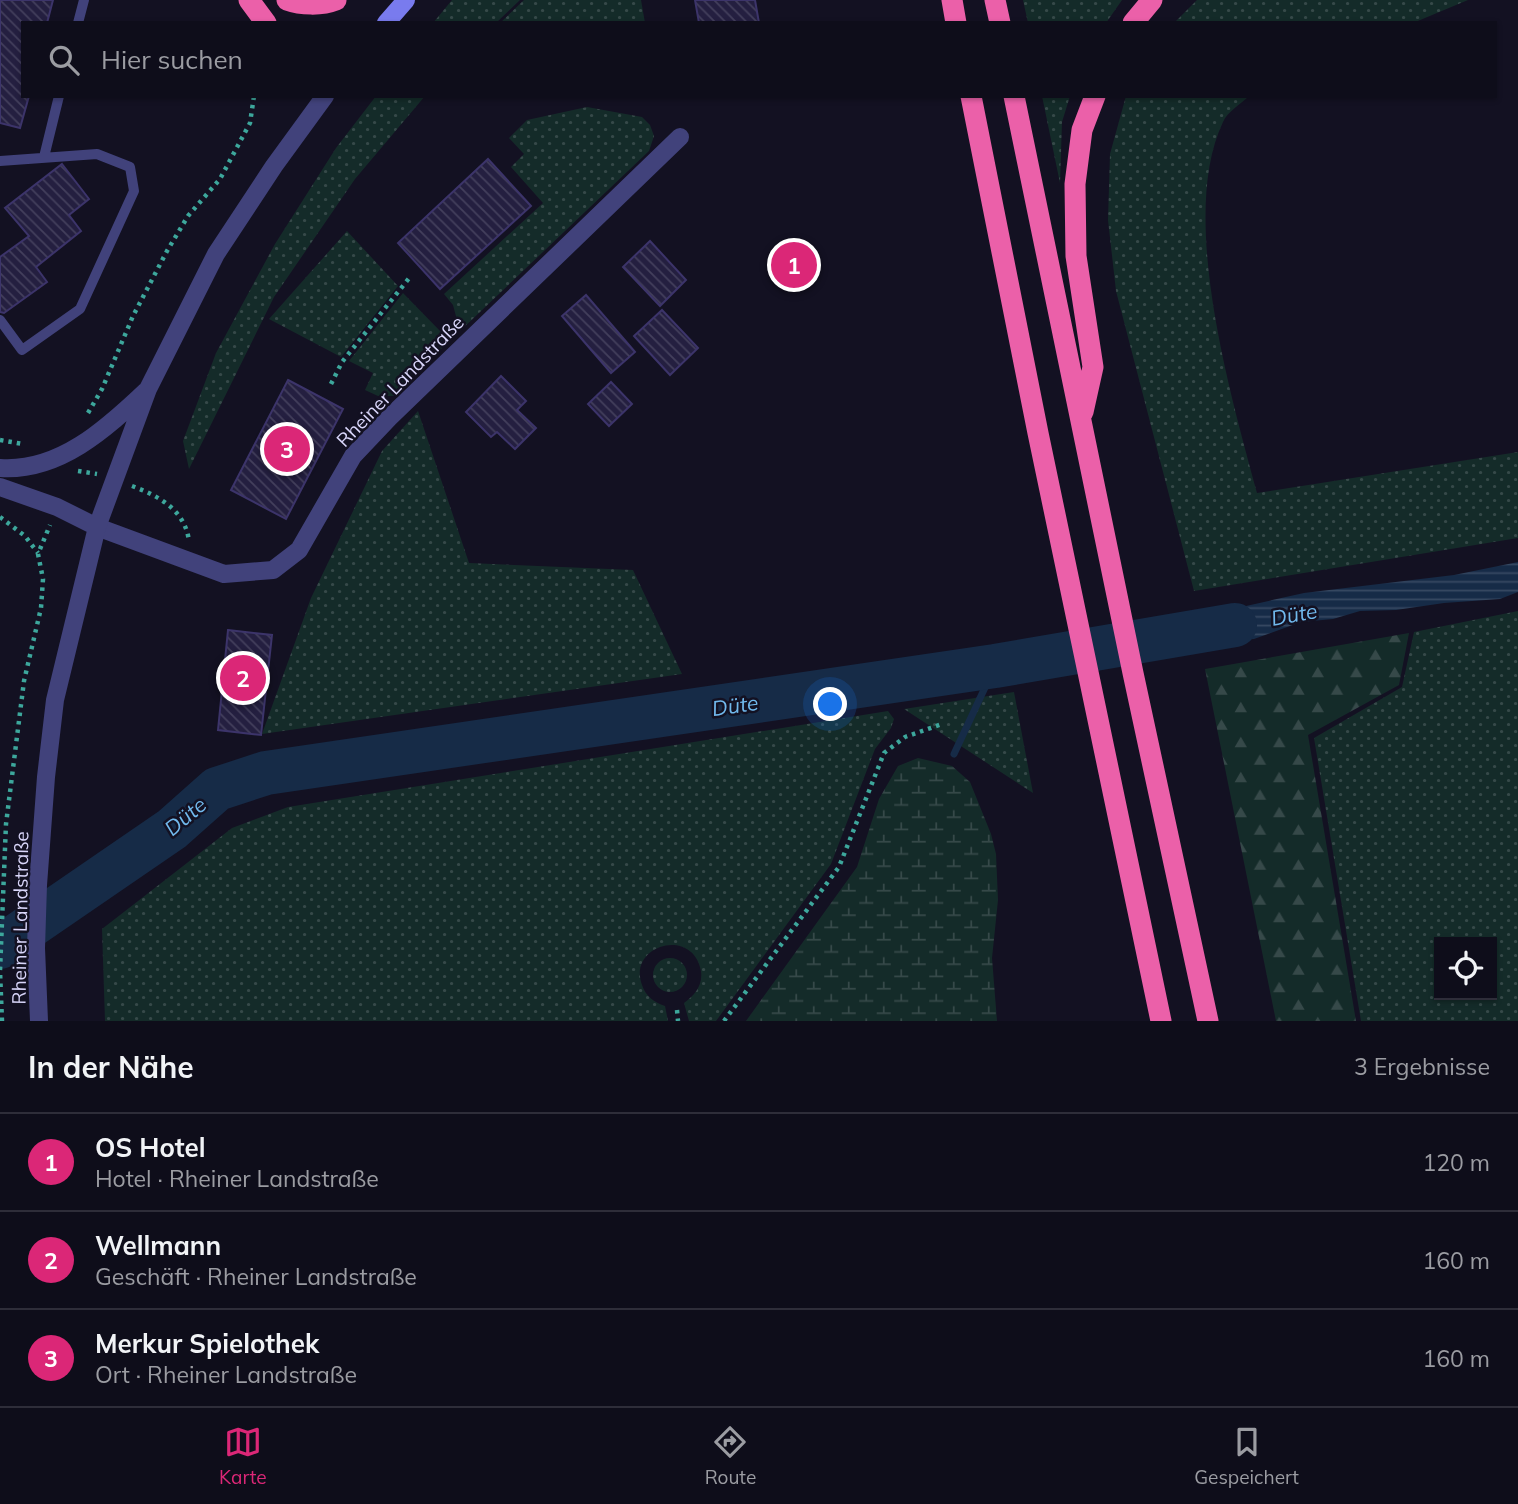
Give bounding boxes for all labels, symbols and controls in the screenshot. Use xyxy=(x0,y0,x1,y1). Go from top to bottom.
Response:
search box xyxy=(21,21,1497,98)
icon: search xyxy=(45,41,83,79)
text: Hier suchen xyxy=(101,43,243,76)
pin: 1 xyxy=(771,239,817,291)
street label: Rheiner Landstraße xyxy=(331,310,469,452)
pin: 3 xyxy=(264,423,310,475)
water label: Düte xyxy=(1269,597,1319,631)
pin: 2 xyxy=(220,652,266,704)
your location xyxy=(813,687,847,721)
water label: Düte xyxy=(710,689,760,721)
water label: Düte xyxy=(159,791,211,841)
street label: Rheiner Landstraße xyxy=(6,831,34,1005)
map controls xyxy=(1434,937,1497,1000)
button: locate xyxy=(1434,937,1497,1000)
text: In der Nähe xyxy=(28,1048,194,1086)
text: 3 Ergebnisse xyxy=(1354,1052,1490,1081)
text: OS Hotel xyxy=(95,1131,206,1164)
text: 1 xyxy=(44,1148,58,1177)
text: 120 m xyxy=(1422,1148,1490,1177)
text: Hotel · Rheiner Landstraße xyxy=(95,1164,379,1193)
text: Wellmann xyxy=(95,1229,221,1262)
text: 2 xyxy=(44,1246,58,1275)
text: 160 m xyxy=(1422,1246,1490,1275)
text: Geschäft · Rheiner Landstraße xyxy=(95,1262,417,1291)
text: Merkur Spielothek xyxy=(95,1327,319,1360)
text: 3 xyxy=(44,1344,58,1373)
text: 160 m xyxy=(1422,1344,1490,1373)
text: Ort · Rheiner Landstraße xyxy=(95,1360,357,1389)
tab: Karte xyxy=(219,1423,267,1489)
tab: Route xyxy=(705,1423,756,1489)
tab: Gespeichert xyxy=(1194,1423,1299,1489)

